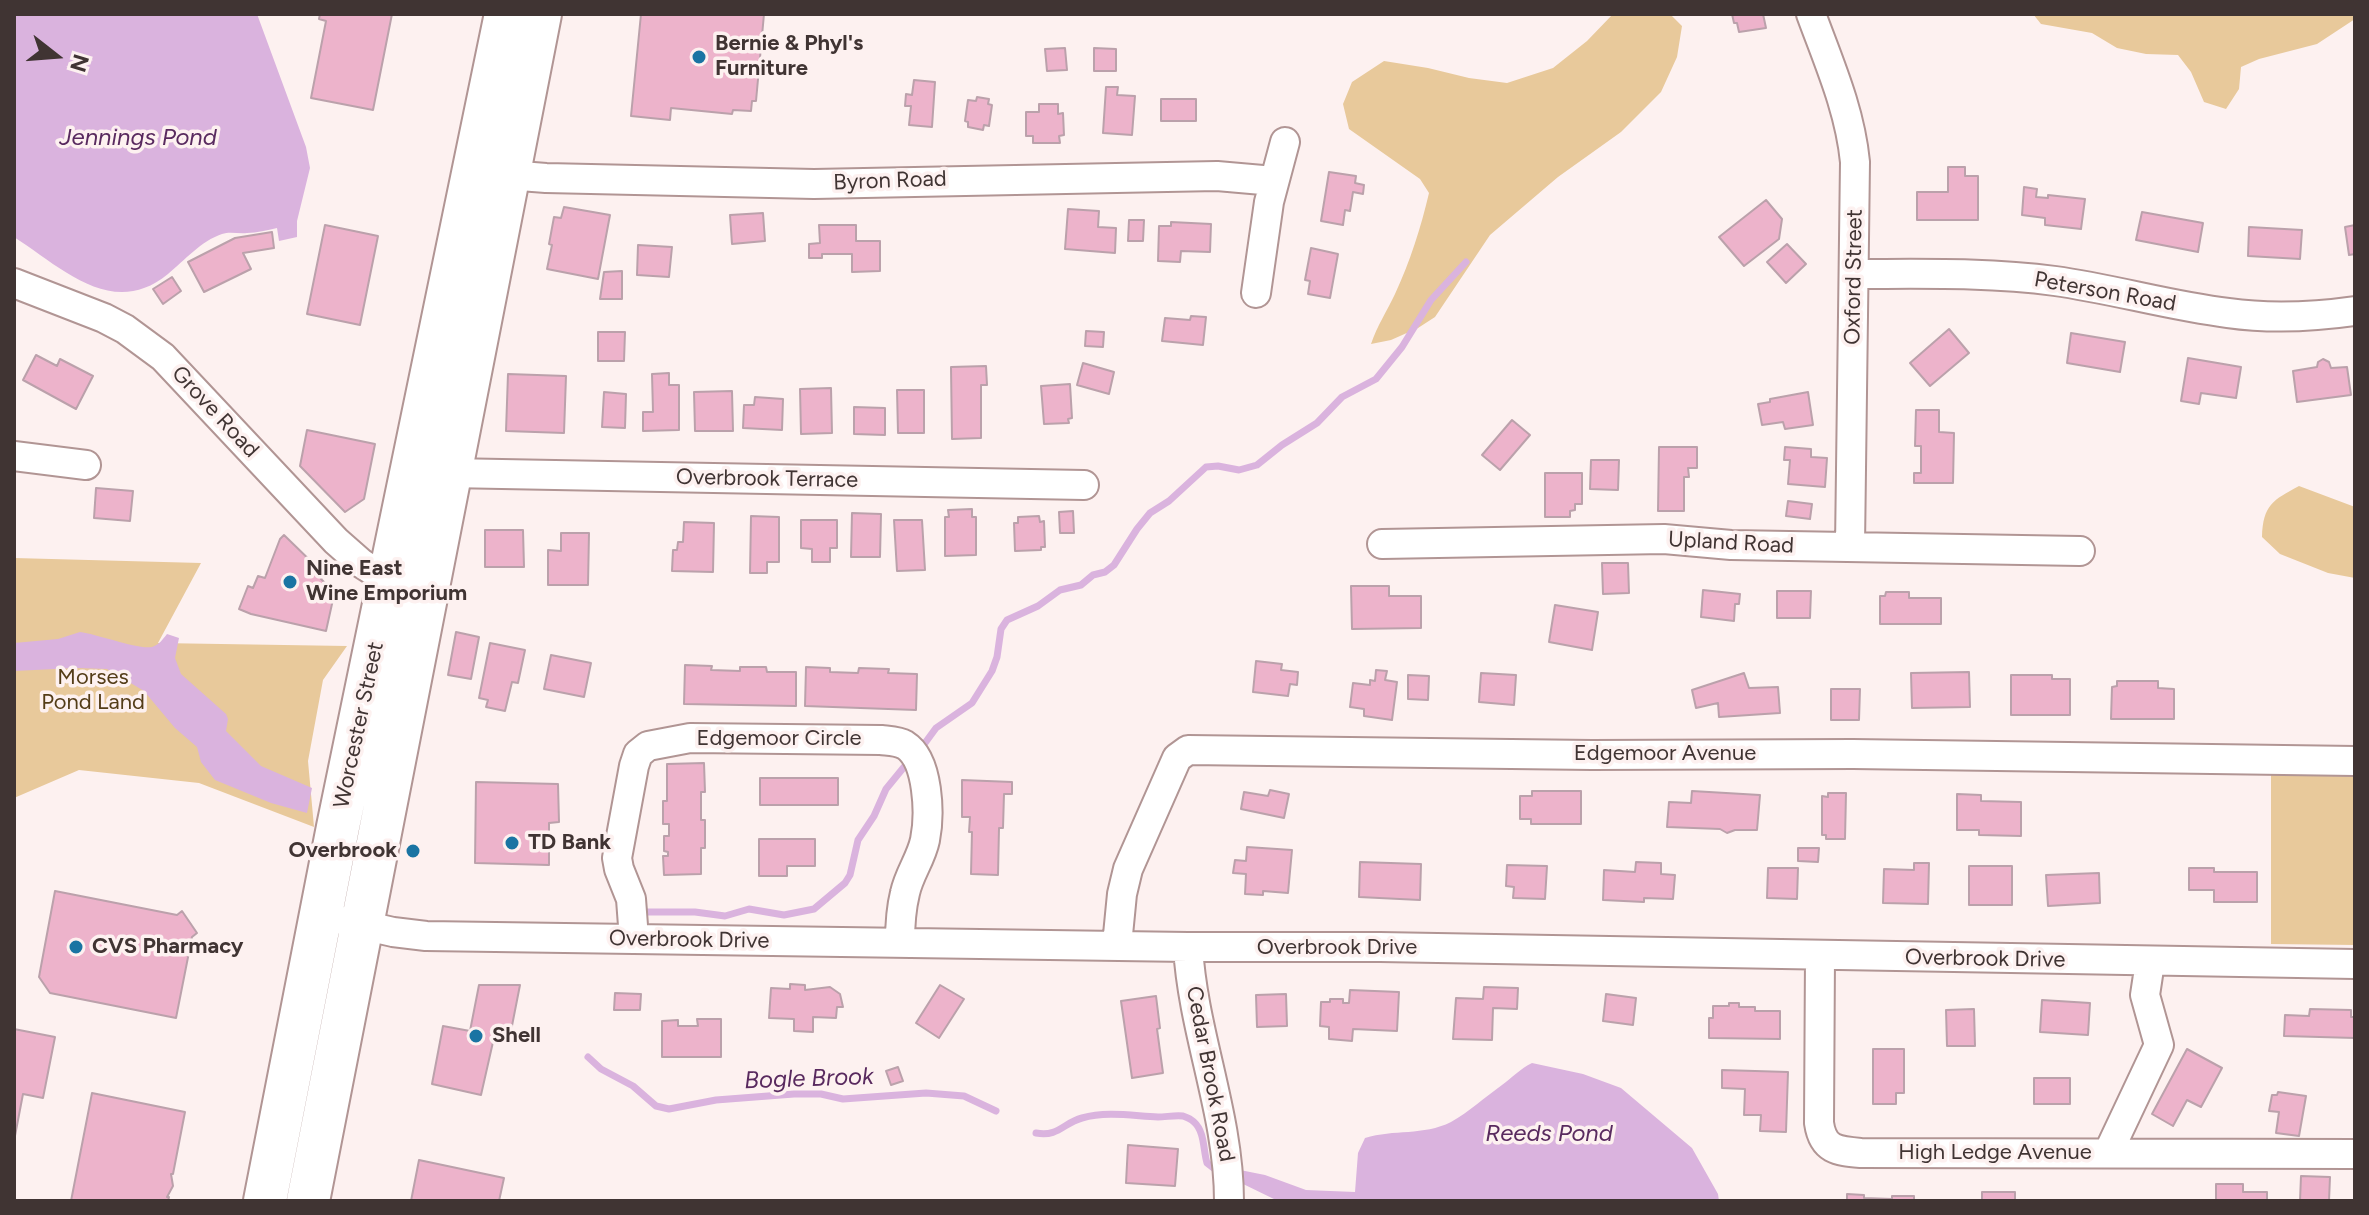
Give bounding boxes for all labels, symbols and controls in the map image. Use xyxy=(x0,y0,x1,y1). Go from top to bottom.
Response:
north arrow xyxy=(16,16,96,96)
place label: Bernie & Phyl's Furniture xyxy=(715,31,863,82)
marker: Bernie & Phyl's Furniture xyxy=(690,48,708,66)
text: N xyxy=(64,51,95,75)
water label: Jennings Pond xyxy=(59,124,217,152)
street label: Byron Road xyxy=(833,166,947,196)
street label: Oxford Street xyxy=(1840,209,1868,345)
street label: Peterson Road xyxy=(2032,267,2178,317)
street label: Grove Road xyxy=(166,361,264,463)
street label: Overbrook Terrace xyxy=(676,464,858,494)
street label: Upland Road xyxy=(1667,527,1795,559)
place label: Nine East Wine Emporium xyxy=(306,556,467,608)
marker: Nine East Wine Emporium xyxy=(281,573,299,591)
street label: Worcester Street xyxy=(328,639,390,811)
park label: Morses Pond Land xyxy=(41,665,145,716)
street label: Edgemoor Circle xyxy=(696,726,862,752)
street label: Edgemoor Avenue xyxy=(1574,741,1756,767)
place label: TD Bank xyxy=(528,830,611,856)
marker: TD Bank xyxy=(503,834,521,852)
place label: Overbrook xyxy=(288,838,397,864)
marker: Overbrook xyxy=(404,842,422,860)
street label: Overbrook Drive xyxy=(609,925,769,955)
place label: CVS Pharmacy xyxy=(92,934,243,960)
street label: Overbrook Drive xyxy=(1257,935,1417,961)
marker: CVS Pharmacy xyxy=(67,938,85,956)
street label: Overbrook Drive xyxy=(1905,944,2065,974)
street label: Cedar Brook Road xyxy=(1180,984,1240,1164)
place label: Shell xyxy=(492,1023,541,1049)
marker: Shell xyxy=(467,1027,485,1045)
water label: Bogle Brook xyxy=(744,1062,874,1096)
water label: Reeds Pond xyxy=(1485,1120,1613,1148)
street label: High Ledge Avenue xyxy=(1898,1140,2092,1166)

